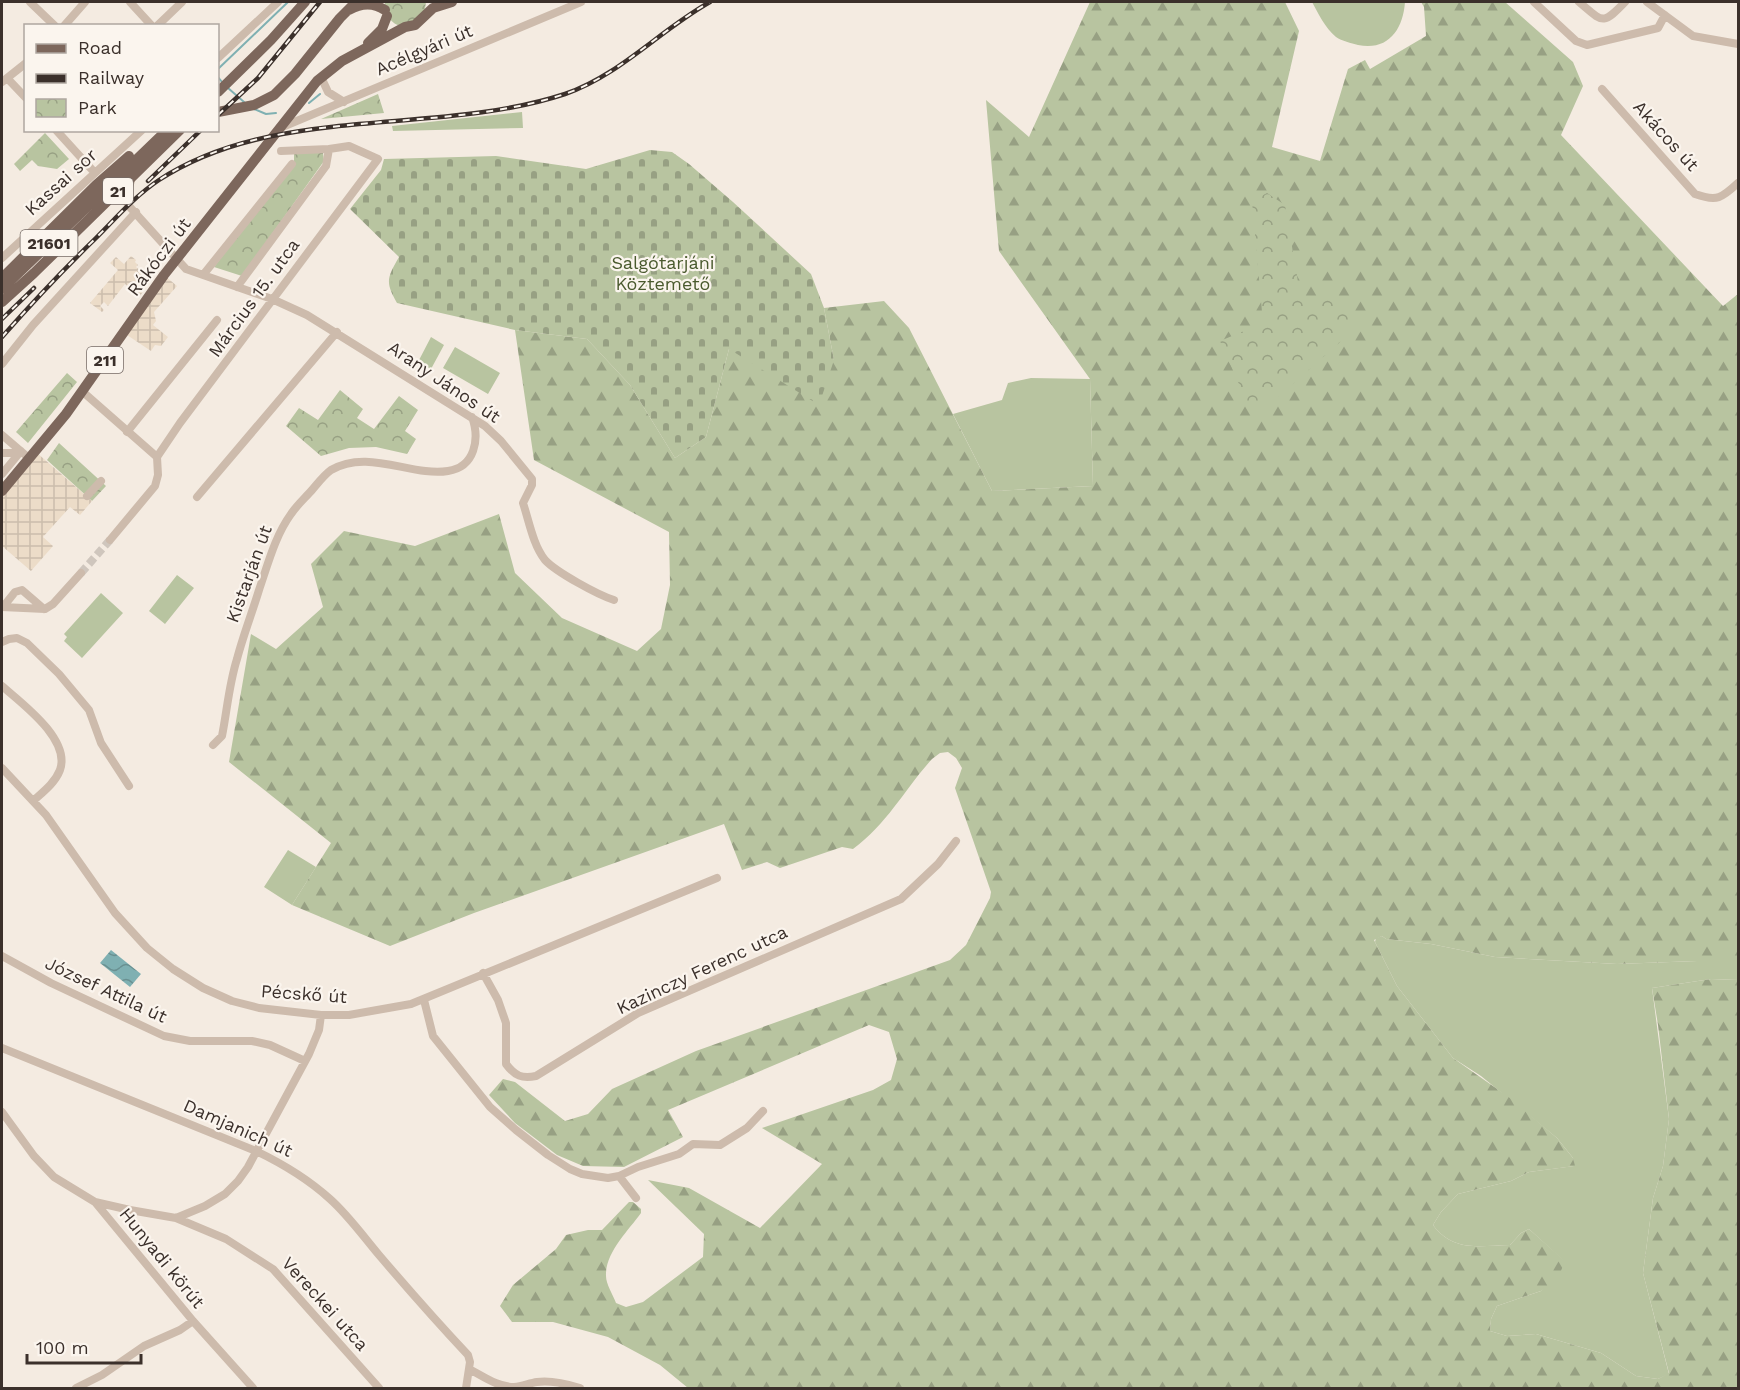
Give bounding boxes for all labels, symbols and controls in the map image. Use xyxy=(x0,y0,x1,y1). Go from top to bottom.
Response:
street label: Acélgyári út xyxy=(372,19,476,79)
legend xyxy=(24,24,219,132)
text: Road xyxy=(78,37,122,58)
text: Railway xyxy=(78,67,145,88)
street label: Akácos út xyxy=(1629,96,1704,175)
text: Park xyxy=(78,97,117,118)
street label: Kassai sor xyxy=(20,144,101,219)
road number: 21 xyxy=(103,178,133,204)
street label: Rákóczi út xyxy=(122,213,195,300)
road number: 21601 xyxy=(20,230,78,256)
street label: Március 15. utca xyxy=(204,234,304,361)
park label: Salgótarjáni Köztemető xyxy=(611,252,715,294)
street label: Arany János út xyxy=(384,336,505,427)
road number: 211 xyxy=(87,347,123,373)
street label: Kistarján út xyxy=(221,522,276,625)
street label: Kazinczy Ferenc utca xyxy=(613,921,791,1018)
street label: József Attila út xyxy=(42,952,171,1027)
street label: Pécskő út xyxy=(260,980,348,1007)
street label: Damjanich út xyxy=(180,1094,296,1161)
street label: Hunyadi körút xyxy=(115,1203,210,1313)
street label: Vereckei utca xyxy=(278,1252,373,1355)
scale bar xyxy=(27,1327,141,1365)
text: 100 m xyxy=(36,1337,89,1358)

